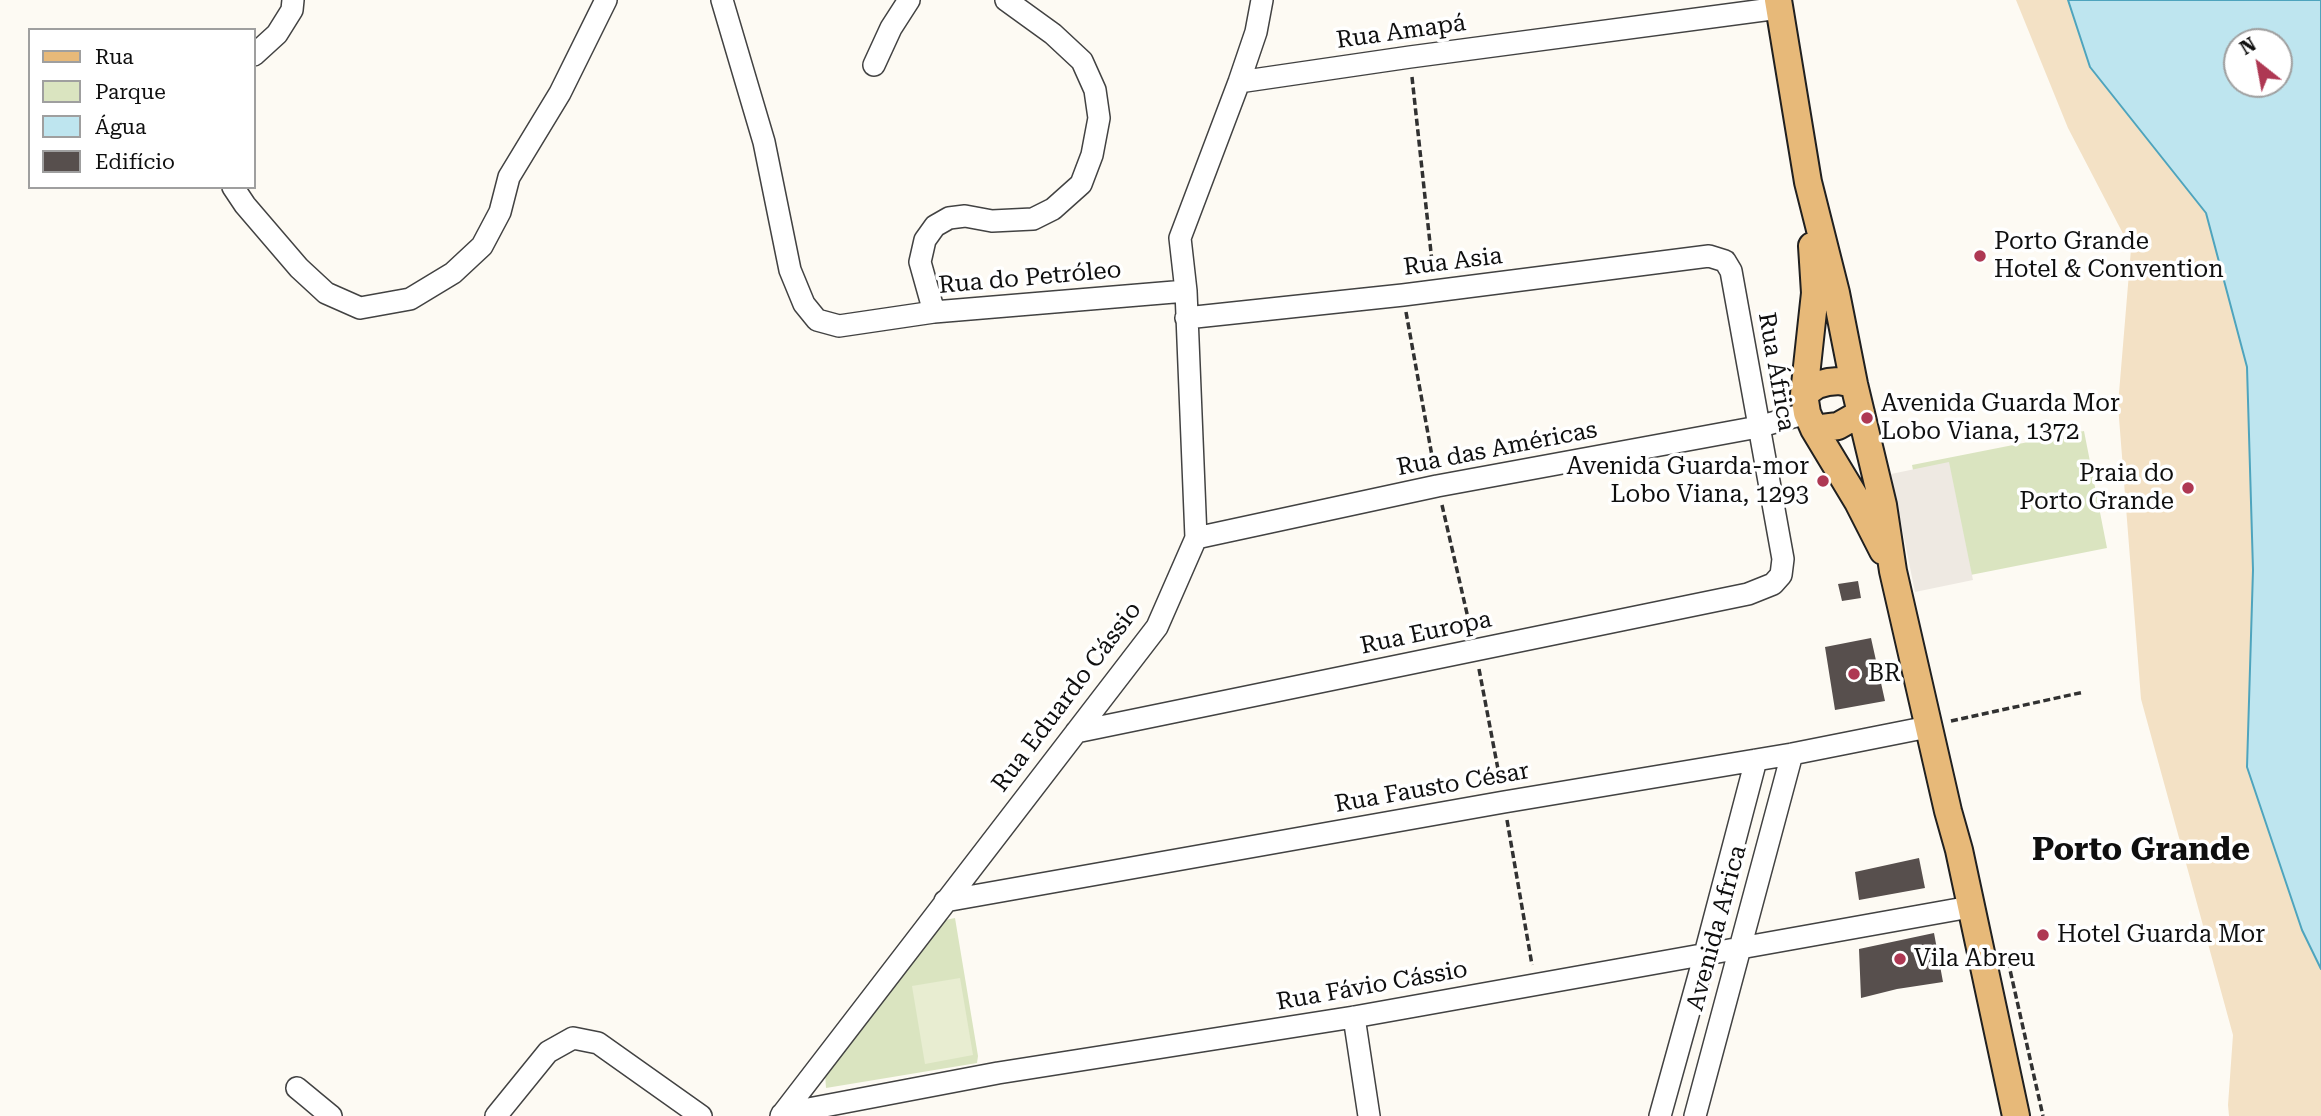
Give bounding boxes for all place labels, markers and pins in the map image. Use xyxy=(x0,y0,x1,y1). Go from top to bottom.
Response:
place label: Porto Grande Hotel & Convention xyxy=(1994,228,2224,284)
marker: Porto Grande Hotel & Convention xyxy=(1972,248,1988,264)
place label: Avenida Guarda Mor Lobo Viana, 1372 xyxy=(1881,390,2120,446)
marker: Avenida Guarda Mor Lobo Viana, 1372 xyxy=(1859,410,1875,426)
place label: Avenida Guarda-mor Lobo Viana, 1293 xyxy=(1566,453,1809,509)
place label: Praia do Porto Grande xyxy=(2019,460,2174,516)
marker: Avenida Guarda-mor Lobo Viana, 1293 xyxy=(1815,473,1831,489)
marker: Praia do Porto Grande xyxy=(2180,480,2196,496)
place label: BR xyxy=(1868,660,1901,688)
marker: BR xyxy=(1846,666,1862,682)
place label: Hotel Guarda Mor xyxy=(2057,921,2265,949)
marker: Hotel Guarda Mor xyxy=(2035,927,2051,943)
place label: Vila Abreu xyxy=(1914,945,2035,973)
marker: Vila Abreu xyxy=(1892,951,1908,967)

